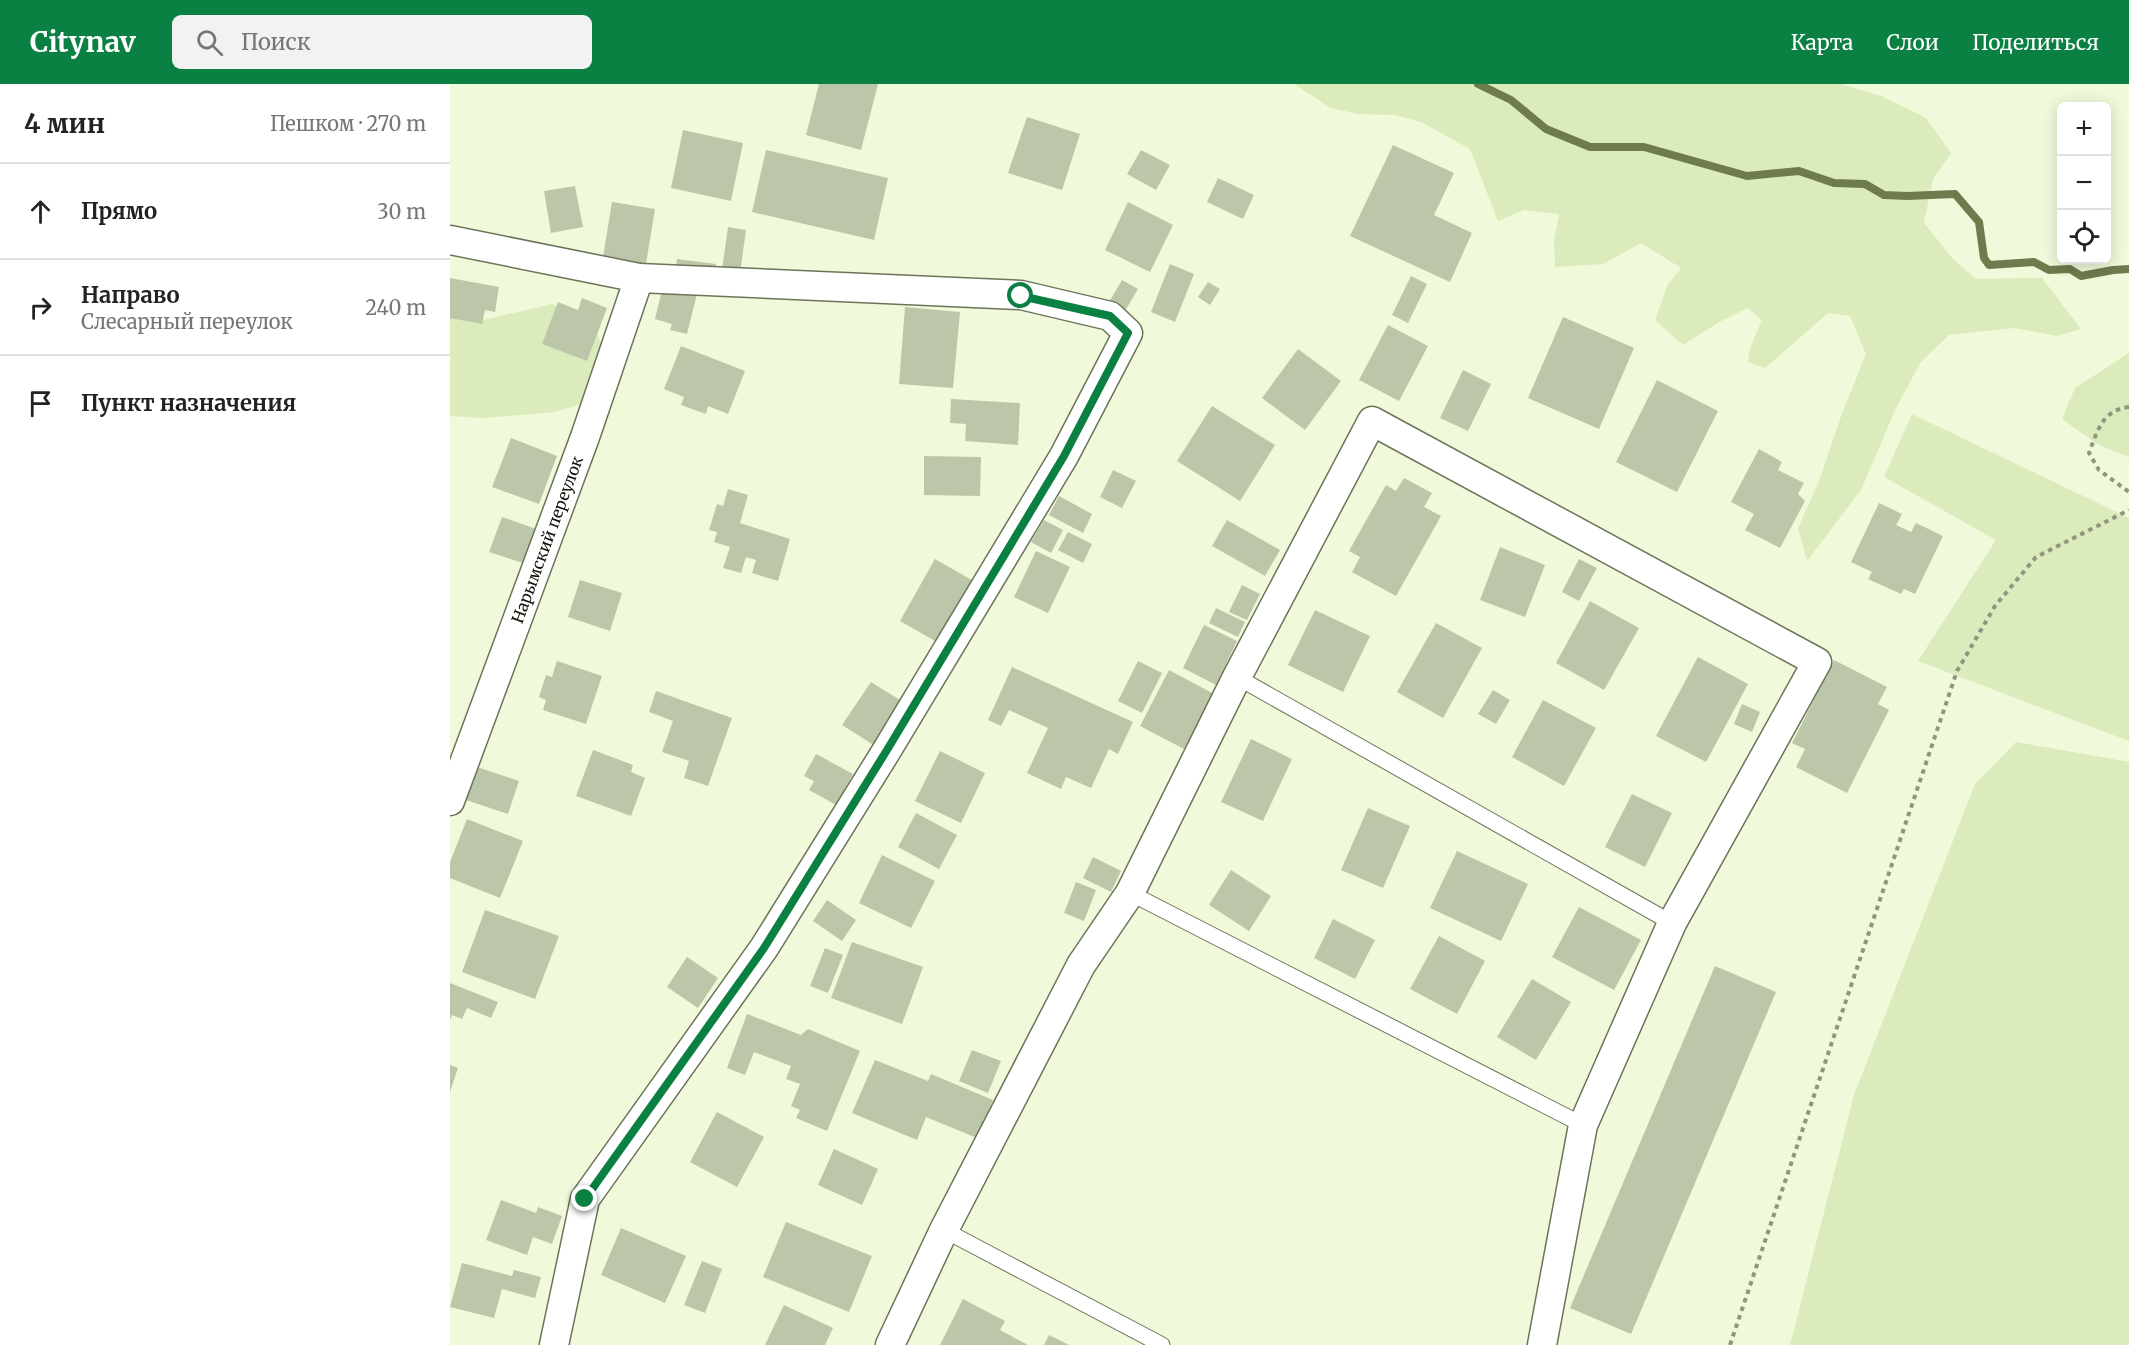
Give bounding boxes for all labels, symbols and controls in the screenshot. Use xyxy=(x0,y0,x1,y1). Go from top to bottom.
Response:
search box xyxy=(172,15,592,69)
text: Citynav xyxy=(30,24,136,60)
icon: search xyxy=(193,26,226,59)
text: Поиск xyxy=(241,28,311,56)
text: Карта xyxy=(1791,29,1853,56)
text: Слои xyxy=(1886,29,1939,56)
text: Поделиться xyxy=(1972,29,2099,56)
map controls xyxy=(2057,102,2111,264)
button: + xyxy=(2057,102,2111,156)
text: 4 мин xyxy=(24,107,105,140)
text: Пешком · 270 m xyxy=(270,111,426,136)
button: − xyxy=(2057,156,2111,210)
icon: ahead xyxy=(24,195,57,228)
text: Прямо xyxy=(81,197,157,225)
text: 30 m xyxy=(377,199,426,224)
button: locate xyxy=(2057,210,2111,264)
text: Направо xyxy=(81,281,180,309)
route start xyxy=(1007,282,1033,308)
icon: right xyxy=(24,291,57,324)
text: 240 m xyxy=(365,295,426,320)
text: Слесарный переулок xyxy=(81,309,293,334)
icon: arrive xyxy=(24,387,57,420)
text: Пункт назначения xyxy=(81,389,296,417)
street label: Нарымский переулок xyxy=(507,453,587,626)
route end xyxy=(571,1185,597,1211)

